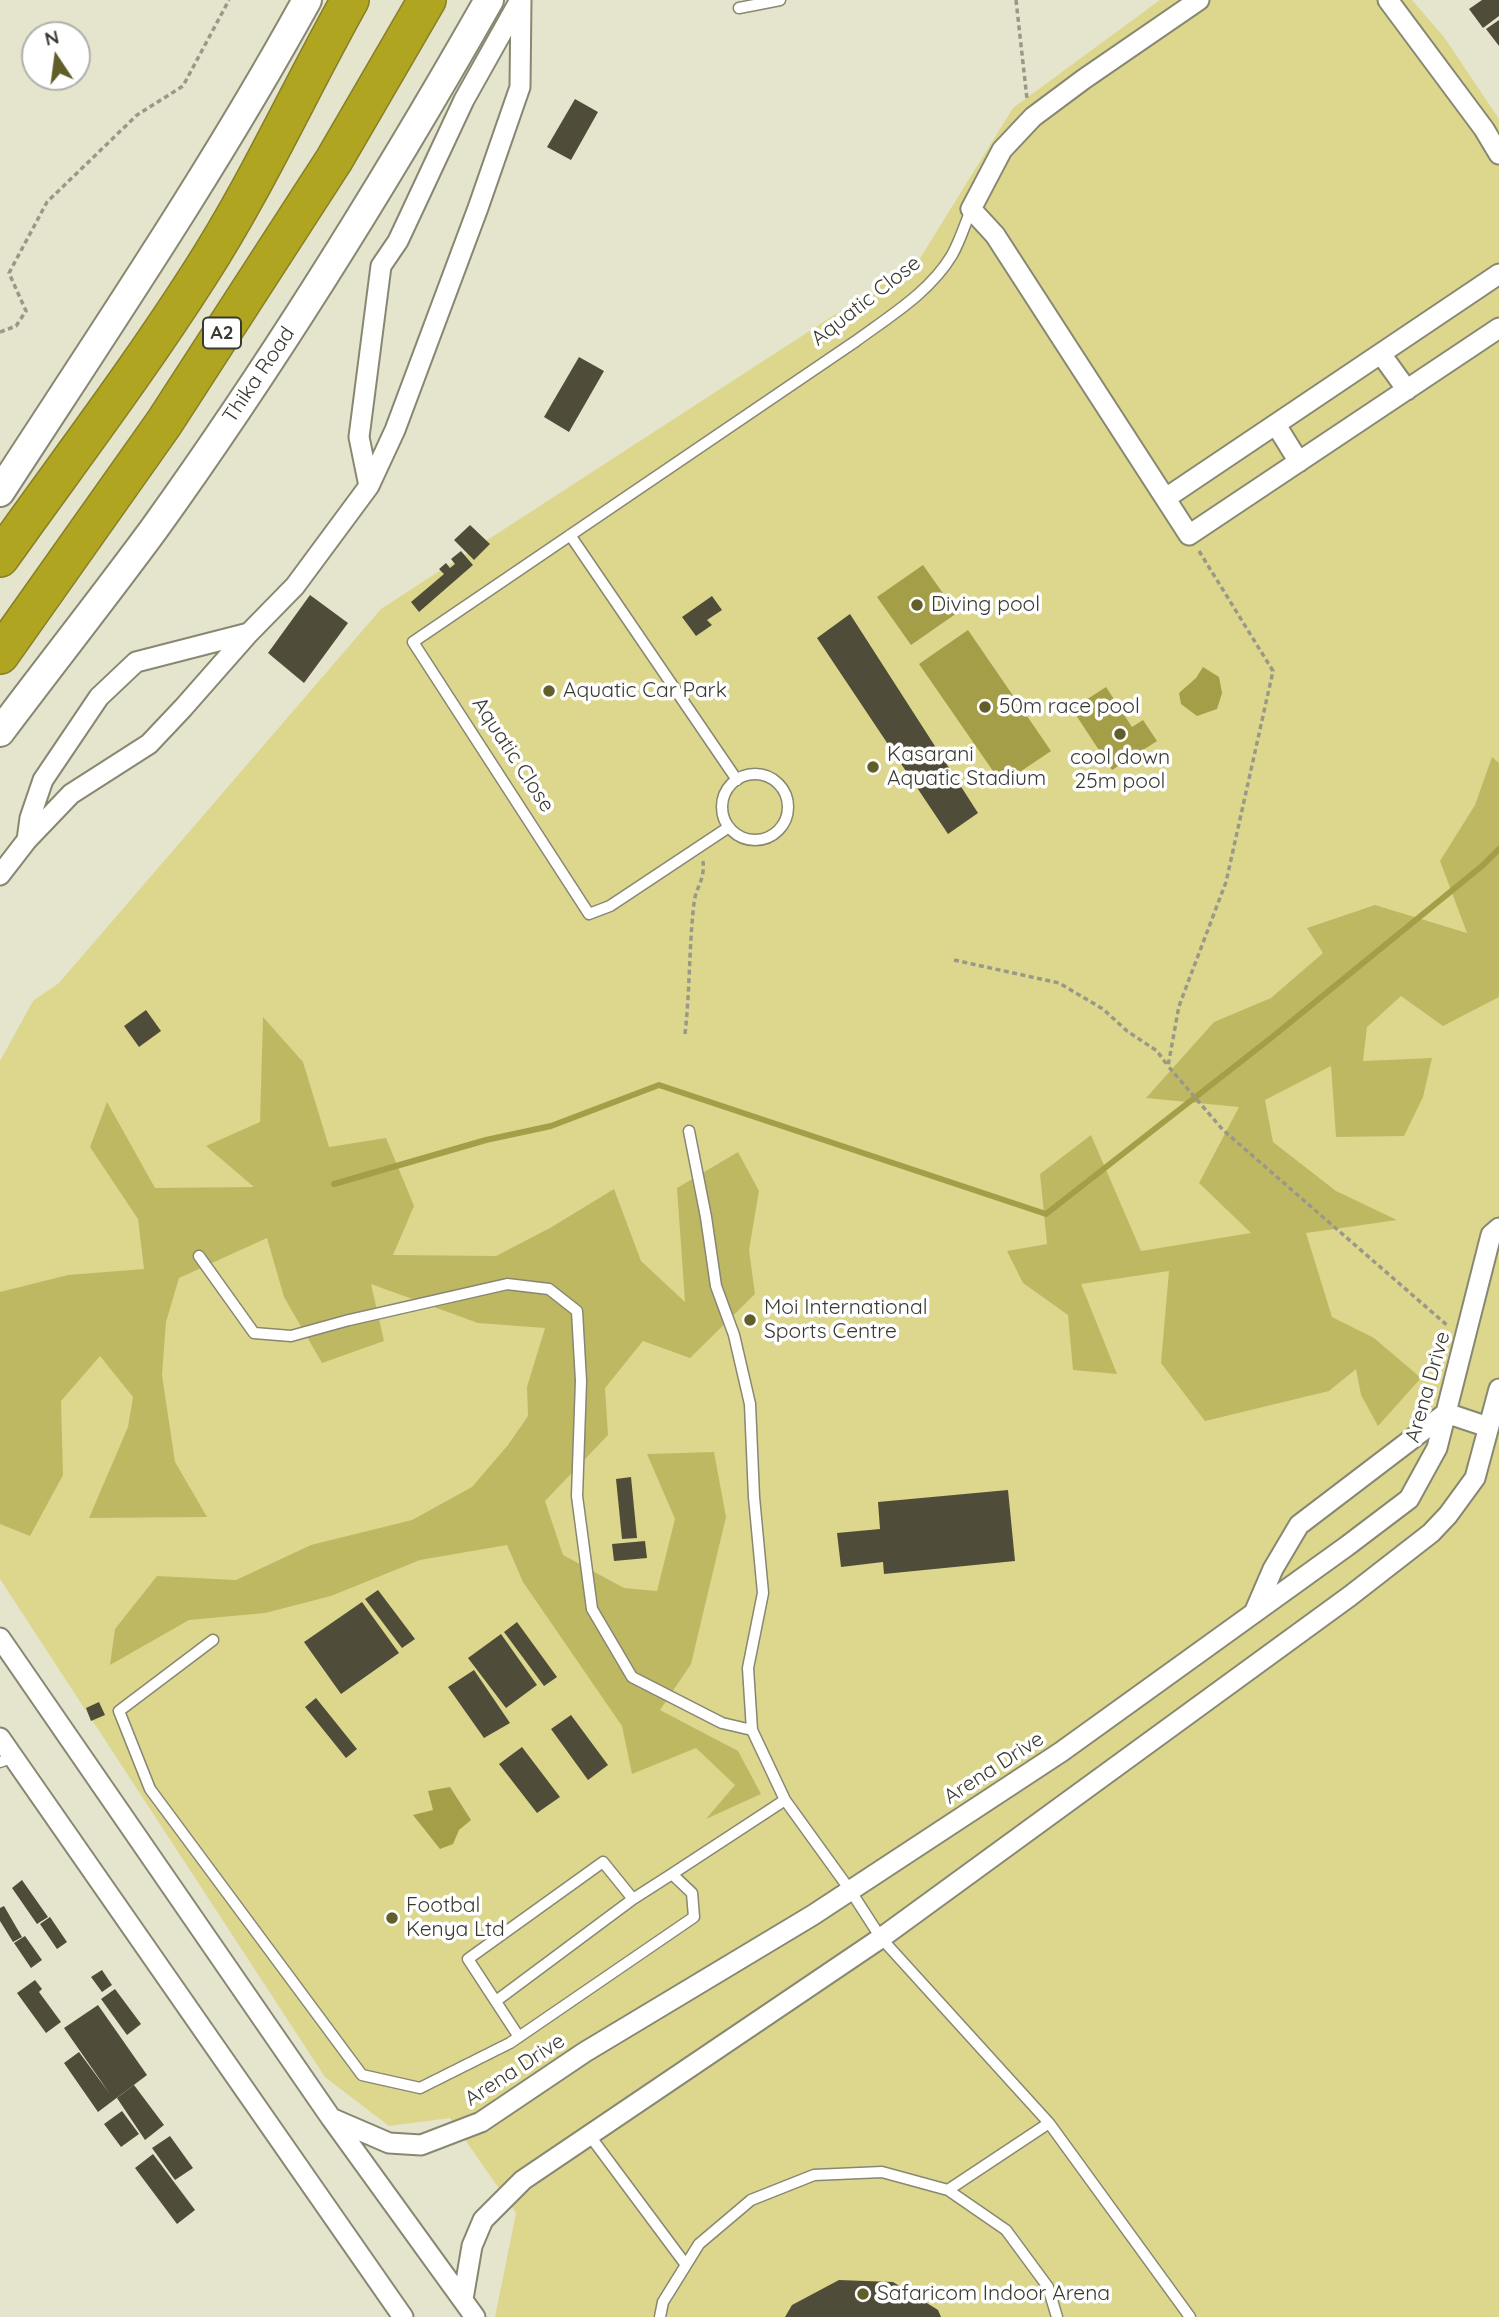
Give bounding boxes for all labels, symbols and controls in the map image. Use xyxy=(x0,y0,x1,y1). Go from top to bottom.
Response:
north arrow xyxy=(21,21,91,91)
text: N xyxy=(42,24,61,51)
street label: Aquatic Close xyxy=(806,250,926,352)
road number: A2 xyxy=(203,318,241,348)
street label: Thika Road xyxy=(218,322,300,428)
place label: Diving pool xyxy=(931,592,1040,618)
marker: Diving pool xyxy=(909,597,925,613)
place label: Aquatic Car Park xyxy=(563,678,727,704)
marker: Aquatic Car Park xyxy=(541,683,557,699)
street label: Aquatic Close xyxy=(467,693,559,817)
place label: 50m race pool xyxy=(999,694,1140,720)
marker: 50m race pool xyxy=(977,699,993,715)
marker: cool down 25m pool xyxy=(1112,726,1128,742)
place label: Kasarani Aquatic Stadium xyxy=(887,742,1046,792)
place label: cool down 25m pool xyxy=(1070,745,1170,795)
marker: Kasarani Aquatic Stadium xyxy=(865,759,881,775)
place label: Moi International Sports Centre xyxy=(764,1295,927,1345)
marker: Moi International Sports Centre xyxy=(742,1312,758,1328)
street label: Arena Drive xyxy=(1400,1329,1456,1445)
street label: Arena Drive xyxy=(939,1726,1049,1810)
place label: Footbal Kenya Ltd xyxy=(406,1893,505,1943)
marker: Footbal Kenya Ltd xyxy=(384,1910,400,1926)
street label: Arena Drive xyxy=(460,2028,570,2112)
place label: Safaricom Indoor Arena xyxy=(877,2281,1110,2307)
marker: Safaricom Indoor Arena xyxy=(855,2286,871,2302)

